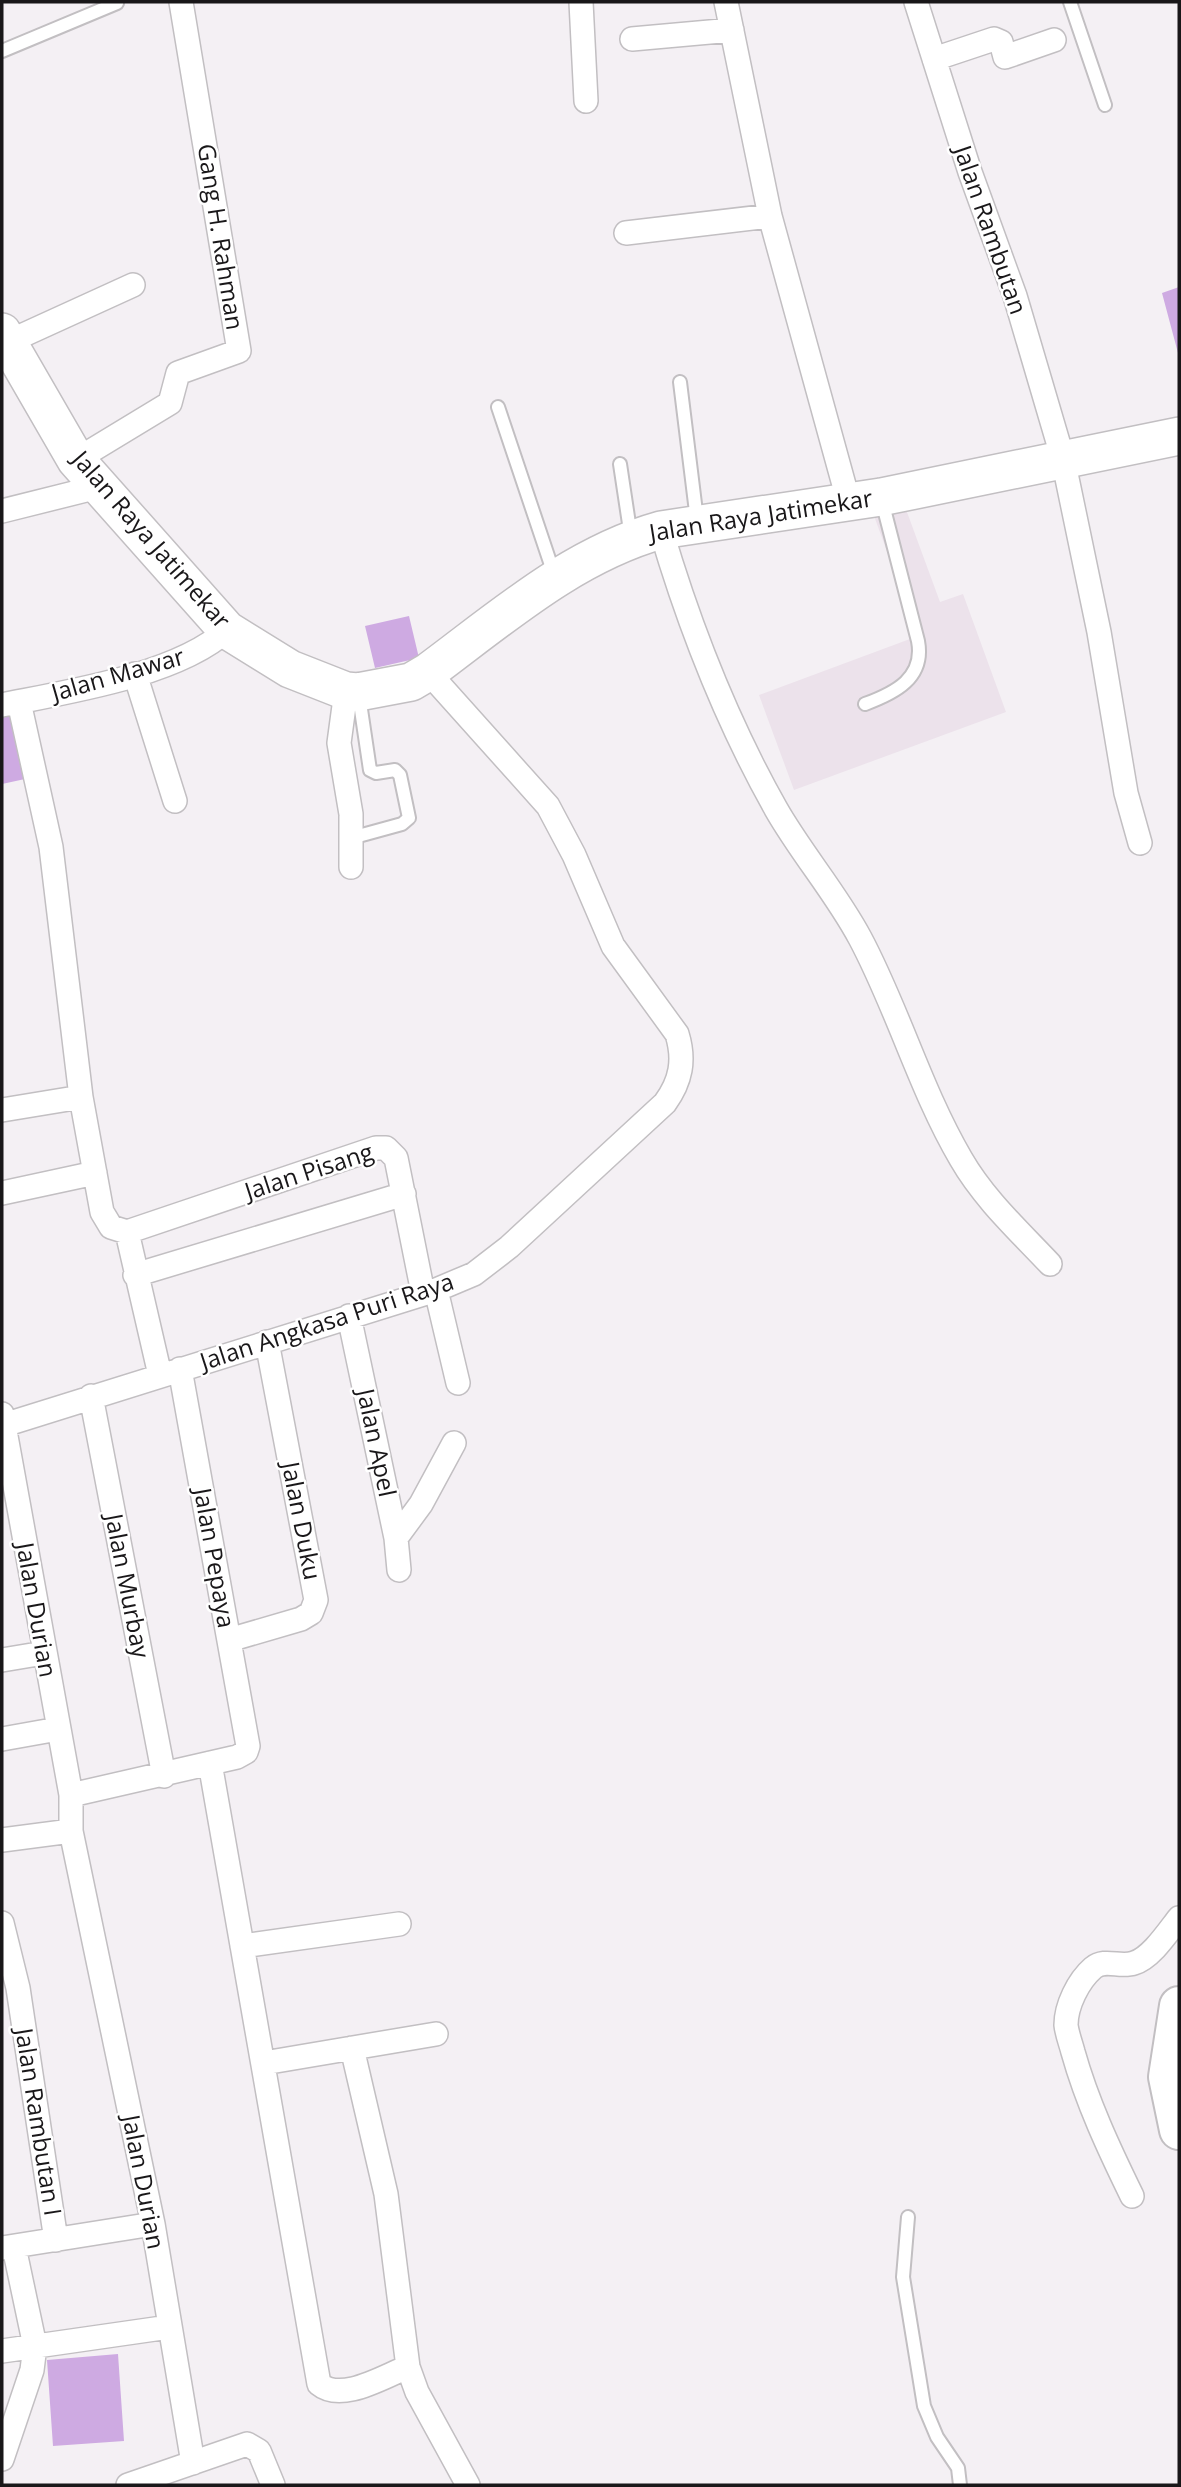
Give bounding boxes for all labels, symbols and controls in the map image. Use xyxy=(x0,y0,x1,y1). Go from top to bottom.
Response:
street label: Jalan Rambutan xyxy=(946,139,1036,318)
street label: Gang H. Rahman xyxy=(190,141,252,332)
street label: Jalan Raya Jatimekar xyxy=(64,442,239,635)
street label: Jalan Raya Jatimekar xyxy=(645,481,875,549)
street label: Jalan Mawar xyxy=(45,639,188,709)
street label: Jalan Pisang xyxy=(238,1134,377,1207)
street label: Jalan Angkasa Puri Raya xyxy=(194,1264,458,1378)
street label: Jalan Apel xyxy=(350,1384,405,1500)
street label: Jalan Duku xyxy=(274,1457,330,1583)
street label: Jalan Pepaya xyxy=(187,1483,244,1630)
street label: Jalan Murbay xyxy=(98,1509,159,1662)
street label: Jalan Durian xyxy=(9,1538,66,1680)
street label: Jalan Rambutan I xyxy=(8,2024,71,2218)
street label: Jalan Durian xyxy=(115,2110,174,2252)

